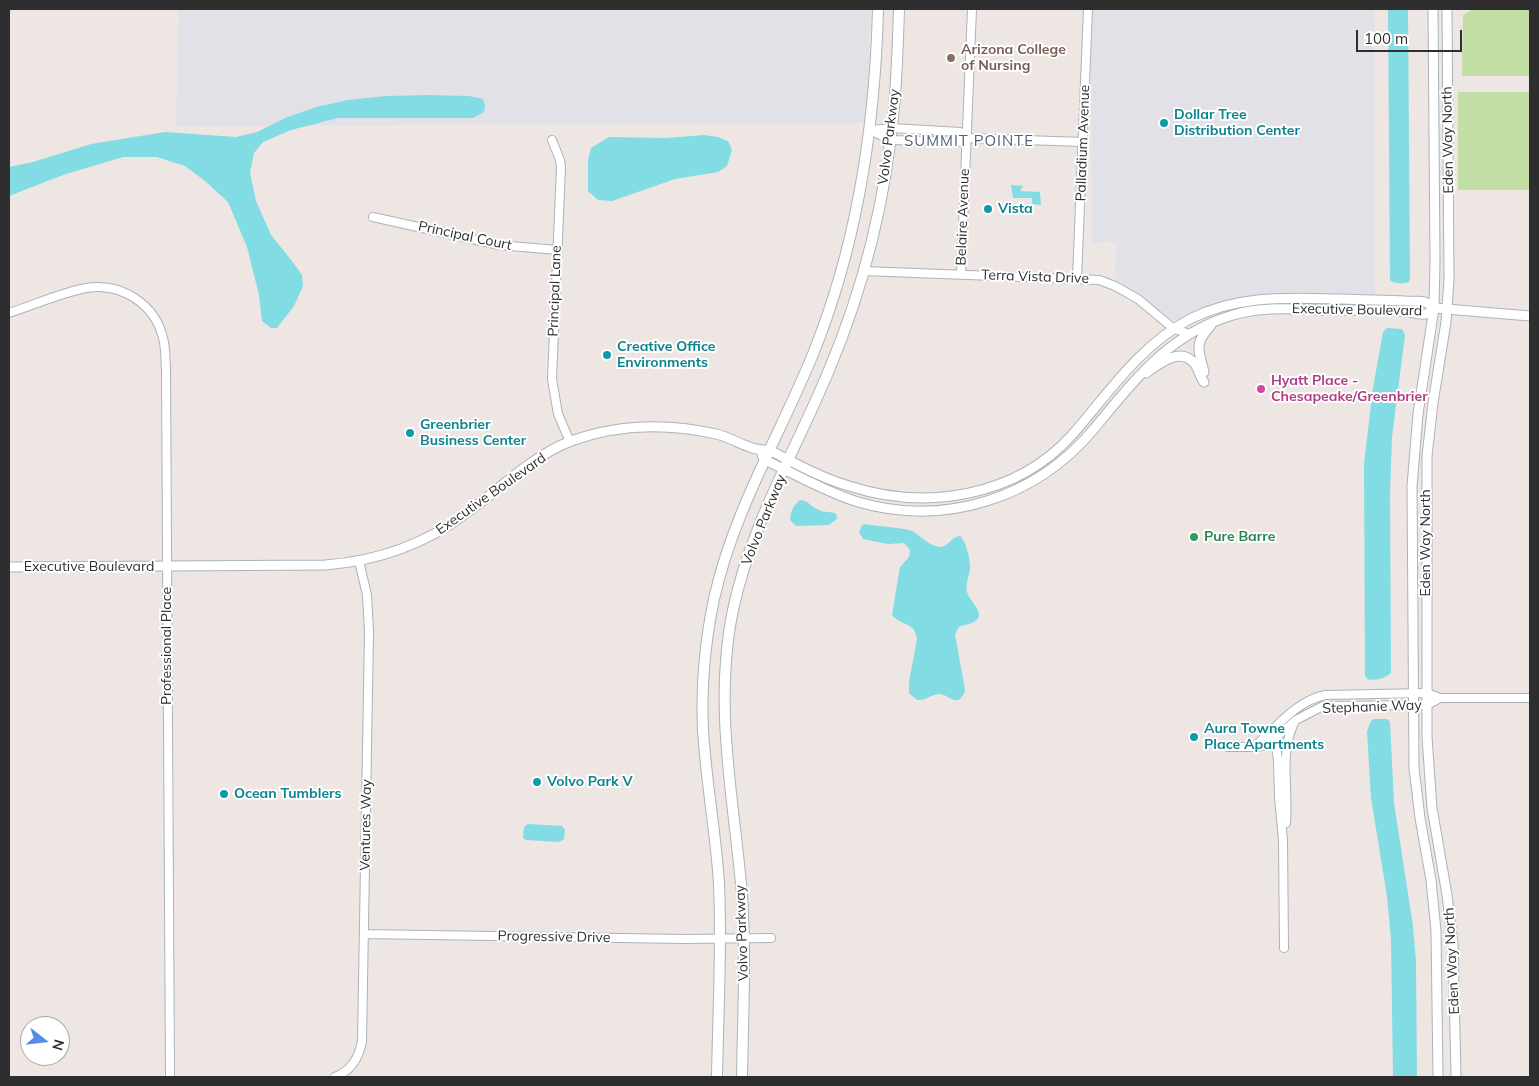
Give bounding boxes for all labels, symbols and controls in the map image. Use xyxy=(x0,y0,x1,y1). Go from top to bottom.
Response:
scale bar xyxy=(1359,20,1465,52)
text: 100 m xyxy=(1364,29,1408,48)
place label: Arizona College of Nursing xyxy=(961,42,1066,74)
marker: Arizona College of Nursing xyxy=(945,52,957,64)
street label: Palladium Avenue xyxy=(1073,84,1093,202)
street label: Eden Way North xyxy=(1439,86,1457,194)
street label: Volvo Parkway xyxy=(875,88,903,186)
place label: Dollar Tree Distribution Center xyxy=(1174,107,1300,140)
marker: Dollar Tree Distribution Center xyxy=(1158,117,1170,129)
district label: SUMMIT POINTE xyxy=(902,132,1036,150)
street label: Belaire Avenue xyxy=(953,168,973,266)
place label: Vista xyxy=(998,201,1033,217)
marker: Vista xyxy=(982,203,994,215)
street label: Principal Court xyxy=(417,218,513,254)
street label: Principal Lane xyxy=(545,245,565,337)
street label: Terra Vista Drive xyxy=(981,267,1089,287)
street label: Executive Boulevard xyxy=(1292,300,1422,320)
place label: Creative Office Environments xyxy=(617,339,715,372)
marker: Creative Office Environments xyxy=(601,349,613,361)
place label: Hyatt Place - Chesapeake/Greenbrier xyxy=(1271,373,1428,406)
marker: Hyatt Place - Chesapeake/Greenbrier xyxy=(1255,383,1267,395)
place label: Greenbrier Business Center xyxy=(420,417,526,450)
marker: Greenbrier Business Center xyxy=(404,427,416,439)
street label: Executive Boulevard xyxy=(433,450,549,538)
street label: Volvo Parkway xyxy=(738,472,790,568)
street label: Eden Way North xyxy=(1418,489,1434,597)
place label: Pure Barre xyxy=(1204,529,1275,545)
marker: Pure Barre xyxy=(1188,531,1200,543)
street label: Executive Boulevard xyxy=(24,559,154,575)
street label: Professional Place xyxy=(159,587,175,705)
street label: Stephanie Way xyxy=(1322,697,1422,717)
place label: Aura Towne Place Apartments xyxy=(1204,721,1324,754)
marker: Aura Towne Place Apartments xyxy=(1188,731,1200,743)
place label: Volvo Park V xyxy=(547,774,633,790)
marker: Volvo Park V xyxy=(531,776,543,788)
street label: Ventures Way xyxy=(357,779,375,871)
place label: Ocean Tumblers xyxy=(234,786,342,802)
marker: Ocean Tumblers xyxy=(218,788,230,800)
street label: Volvo Parkway xyxy=(732,885,752,981)
street label: Eden Way North xyxy=(1441,907,1463,1015)
street label: Progressive Drive xyxy=(498,928,610,946)
north arrow xyxy=(20,1016,70,1066)
text: N xyxy=(48,1037,69,1052)

